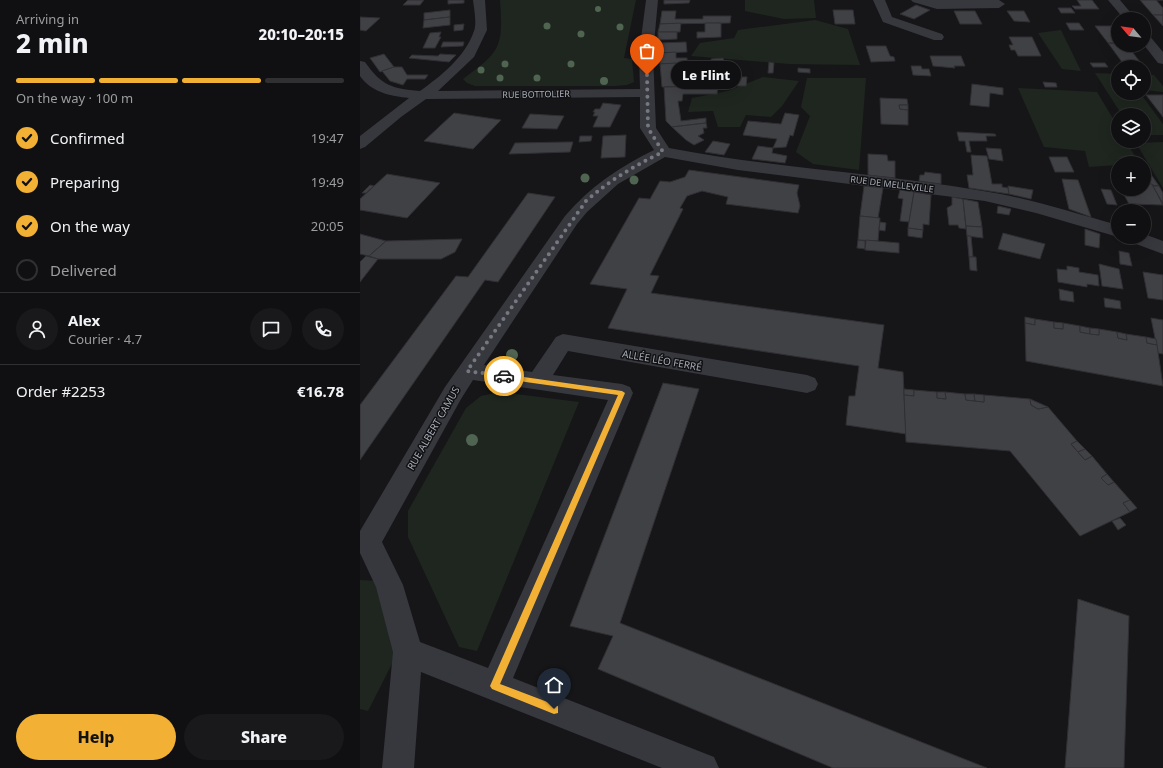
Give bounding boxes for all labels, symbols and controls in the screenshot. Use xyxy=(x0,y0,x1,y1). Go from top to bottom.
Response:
text: Arriving in xyxy=(16,10,79,28)
north arrow xyxy=(1111,12,1151,52)
map controls xyxy=(1111,12,1151,244)
text: 20:10–20:15 xyxy=(259,24,344,44)
text: 2 min xyxy=(16,25,89,61)
pin xyxy=(630,34,664,75)
icon: bag xyxy=(636,40,658,62)
button: locate xyxy=(1111,60,1151,100)
callout: Le Flint xyxy=(671,61,741,89)
text: Le Flint xyxy=(682,66,730,84)
street label: RUE BOTTOLIER xyxy=(502,87,570,101)
text: On the way · 100 m xyxy=(16,89,133,107)
button: layers xyxy=(1111,108,1151,148)
icon: check xyxy=(16,127,38,149)
text: Confirmed xyxy=(50,128,125,148)
text: 19:47 xyxy=(311,129,344,147)
button: + xyxy=(1111,156,1151,196)
icon: check xyxy=(16,171,38,193)
text: Preparing xyxy=(50,172,120,192)
street label: RUE DE MELLEVILLE xyxy=(850,172,934,196)
text: 19:49 xyxy=(311,173,344,191)
button: − xyxy=(1111,204,1151,244)
icon: check xyxy=(16,215,38,237)
text: On the way xyxy=(50,216,130,236)
text: 20:05 xyxy=(311,217,344,235)
text: Delivered xyxy=(50,260,117,280)
button: person xyxy=(16,308,58,350)
button: chat xyxy=(250,308,292,350)
button: phone xyxy=(302,308,344,350)
text: Alex xyxy=(68,310,100,330)
text: Courier · 4.7 xyxy=(68,330,142,348)
street label: ALLÉE LÉO FERRÉ xyxy=(621,346,703,374)
courier xyxy=(484,356,524,396)
icon: car xyxy=(493,365,515,387)
text: Order #2253 xyxy=(16,381,105,401)
text: €16.78 xyxy=(297,381,344,401)
street label: RUE ALBERT CAMUS xyxy=(403,383,463,472)
pin xyxy=(537,668,571,709)
icon: home xyxy=(543,674,565,696)
button: Help xyxy=(16,714,176,760)
button: Share xyxy=(184,714,344,760)

